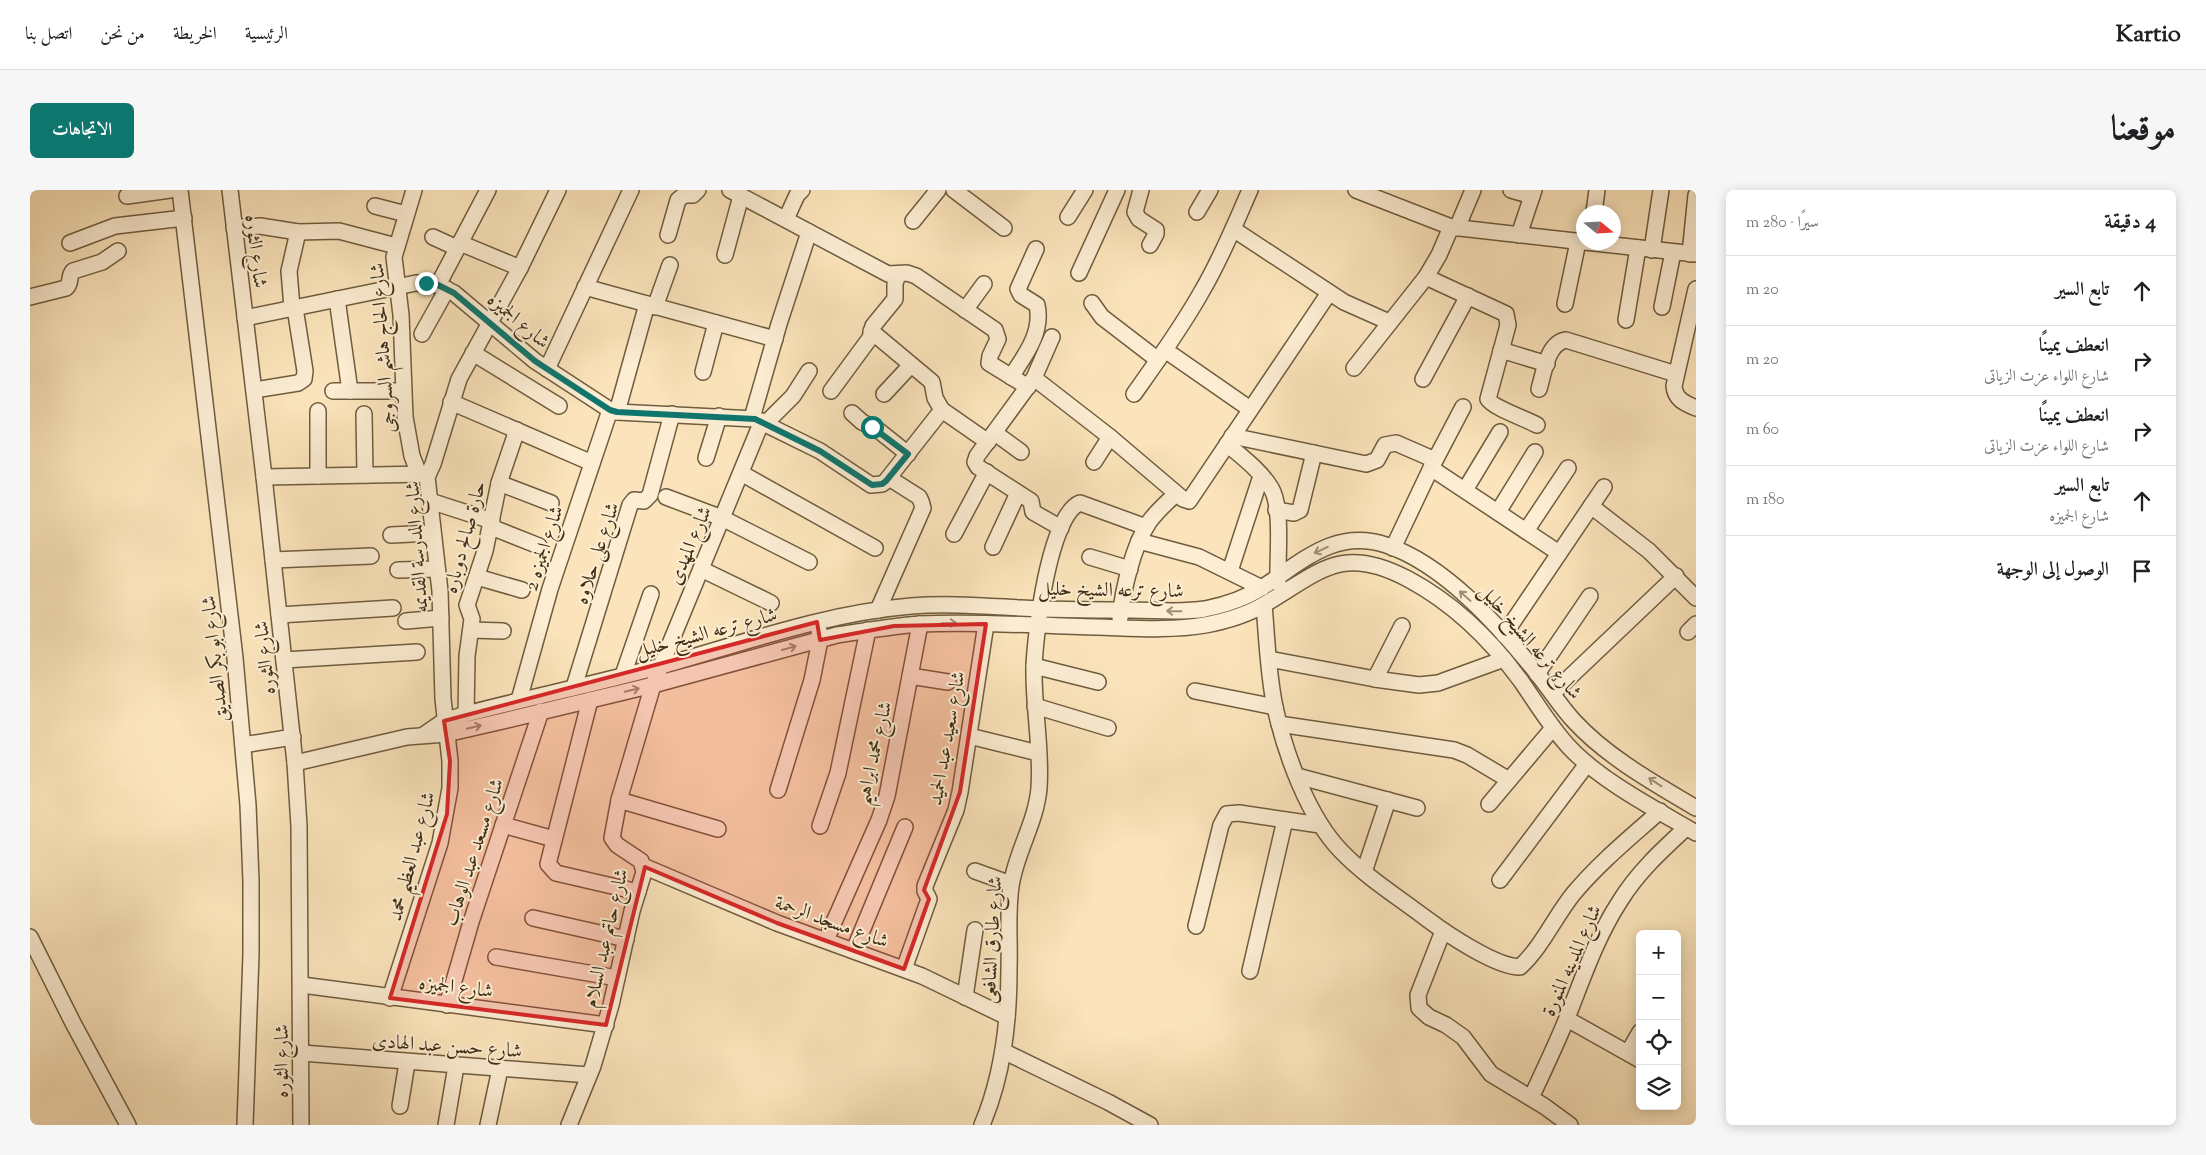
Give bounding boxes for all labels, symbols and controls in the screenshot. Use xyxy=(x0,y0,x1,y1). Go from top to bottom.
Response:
text: Kartio xyxy=(2116,18,2181,52)
text: اتصل بنا xyxy=(25,22,72,48)
text: من نحن xyxy=(100,22,145,48)
text: الخريطة xyxy=(173,22,217,48)
text: الرئيسية xyxy=(245,22,288,48)
button: الاتجاهات xyxy=(30,103,134,158)
text: موقعنا xyxy=(2111,105,2176,156)
north arrow xyxy=(1576,205,1621,250)
text: 4 دقيقة xyxy=(2104,208,2156,238)
text: سيرًا · 280 m xyxy=(1746,212,1819,235)
street label: شارع الثوره xyxy=(235,213,273,290)
street label: شارع الحاج هاشم السروجى xyxy=(364,262,408,434)
route end xyxy=(415,272,438,295)
text: تابع السير xyxy=(2055,277,2109,304)
icon: ahead xyxy=(2128,277,2156,305)
text: 20 m xyxy=(1746,279,1779,302)
street label: شارع الجميزه xyxy=(479,287,555,358)
text: انعطف يمينًا xyxy=(2039,333,2109,360)
icon: right xyxy=(2128,347,2156,375)
text: 20 m xyxy=(1746,349,1779,372)
text: شارع اللواء عزت الزياتى xyxy=(1984,366,2109,389)
text: انعطف يمينًا xyxy=(2039,403,2109,430)
route start xyxy=(861,416,884,439)
icon: right xyxy=(2128,417,2156,445)
text: 60 m xyxy=(1746,419,1779,442)
text: شارع اللواء عزت الزياتى xyxy=(1984,436,2109,459)
text: تابع السير xyxy=(2055,473,2109,500)
street label: حارة صالح دوباره xyxy=(437,478,495,597)
street label: شارع المدرسة القديمه xyxy=(399,480,439,614)
icon: ahead xyxy=(2128,487,2156,515)
text: 180 m xyxy=(1746,489,1785,512)
street label: شارع على حلاوه xyxy=(568,499,629,609)
street label: شارع الجميزه 2 xyxy=(518,502,574,596)
street label: شارع المهدى xyxy=(662,502,722,590)
text: شارع الجميزه xyxy=(2049,506,2109,529)
one-way arrow xyxy=(1314,546,1329,555)
text: الوصول إلى الوجهة xyxy=(1997,557,2109,584)
icon: arrive xyxy=(2128,557,2156,585)
street label: شارع ترعه الشيخ خليل xyxy=(1038,576,1184,608)
street label: شارع ترعه الشيخ خليل xyxy=(1470,578,1588,708)
one-way arrow xyxy=(1459,590,1472,602)
street label: شارع ابو بكر الصديق xyxy=(195,594,239,724)
street label: شارع ترعه الشيخ خليل xyxy=(633,602,781,668)
one-way arrow xyxy=(1166,606,1182,616)
street label: شارع الثوره xyxy=(248,619,286,696)
one-way arrow xyxy=(940,619,956,628)
one-way arrow xyxy=(780,643,796,652)
street label: شارع سعيد عبد الحميد xyxy=(922,669,976,808)
one-way arrow xyxy=(623,685,639,694)
street label: شارع محمد ابراهيم xyxy=(849,699,904,809)
one-way arrow xyxy=(465,722,481,731)
street label: شارع مسعد عبد الوهاب xyxy=(438,775,514,931)
one-way arrow xyxy=(1648,777,1662,787)
street label: شارع عبد العظيم محمد xyxy=(382,789,447,925)
street label: شارع حاتم عبد السلام xyxy=(577,866,639,1011)
street label: شارع طارق الشافعى xyxy=(976,875,1012,1005)
street label: شارع مسجد الرحمة xyxy=(770,889,892,958)
street label: شارع المدينه المنورة xyxy=(1536,901,1612,1022)
map controls xyxy=(1636,930,1681,1110)
button: + xyxy=(1636,930,1681,975)
street label: شارع الجميزه xyxy=(417,970,495,1008)
button: − xyxy=(1636,975,1681,1020)
button: locate xyxy=(1636,1020,1681,1065)
street label: شارع الثوره xyxy=(269,1024,299,1098)
street label: شارع حسن عبد الهادى xyxy=(371,1028,523,1068)
button: layers xyxy=(1636,1065,1681,1110)

